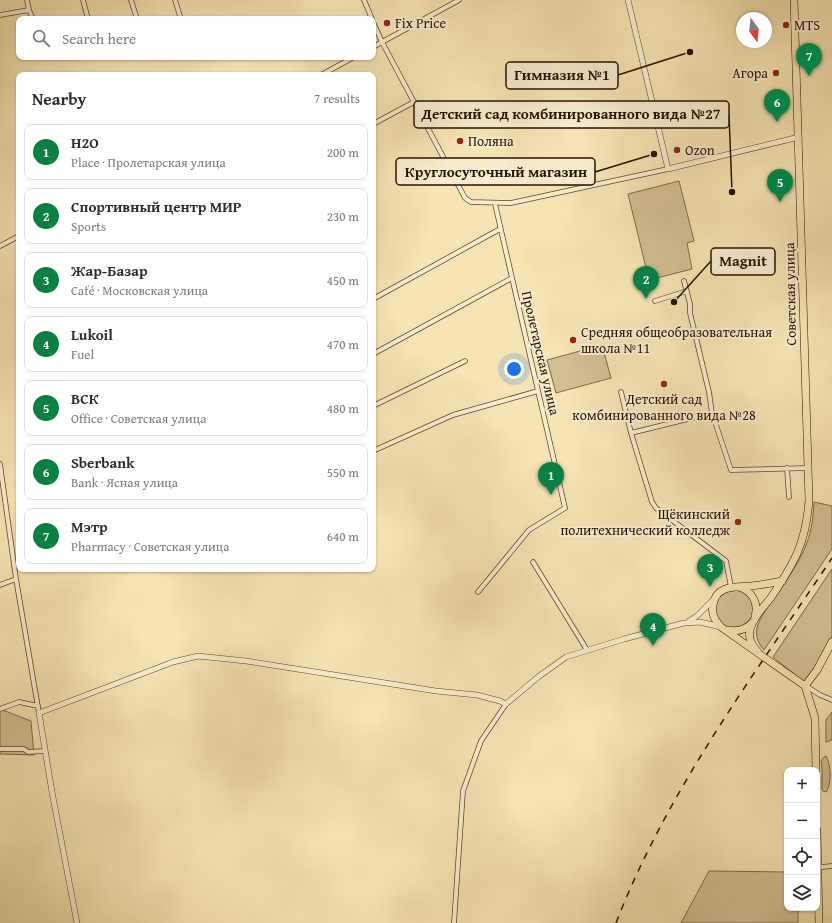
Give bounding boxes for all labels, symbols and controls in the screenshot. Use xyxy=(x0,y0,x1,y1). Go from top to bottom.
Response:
north arrow xyxy=(736,12,772,48)
place label: Fix Price xyxy=(395,13,446,33)
place label: MTS xyxy=(794,15,820,35)
search box xyxy=(16,16,376,60)
marker: Fix Price xyxy=(382,18,392,28)
marker: MTS xyxy=(781,20,791,30)
icon: search xyxy=(30,27,52,49)
text: Search here xyxy=(62,28,136,49)
pin: 7 xyxy=(796,43,822,76)
callout: Гимназия №1 xyxy=(506,62,618,89)
place label: Агора xyxy=(732,63,768,83)
text: Гимназия №1 xyxy=(514,64,610,85)
marker: Агора xyxy=(771,68,781,78)
text: Nearby xyxy=(32,86,86,111)
text: 7 results xyxy=(314,89,360,108)
pin: 6 xyxy=(764,89,790,122)
callout: Детский сад комбинированного вида №27 xyxy=(414,101,729,128)
text: Детский сад комбинированного вида №27 xyxy=(421,103,721,124)
place label: Поляна xyxy=(468,131,514,151)
text: Н2О xyxy=(71,132,99,153)
marker: Поляна xyxy=(455,136,465,146)
place label: Ozon xyxy=(685,140,715,160)
text: 1 xyxy=(43,143,49,162)
text: 200 m xyxy=(327,143,359,162)
marker: Ozon xyxy=(672,145,682,155)
text: Place · Пролетарская улица xyxy=(71,153,226,172)
callout: Круглосуточный магазин xyxy=(396,158,595,185)
text: Круглосуточный магазин xyxy=(405,161,587,182)
pin: 5 xyxy=(767,169,793,202)
text: Спортивный центр МИР xyxy=(71,196,242,217)
text: 2 xyxy=(43,207,49,226)
text: 230 m xyxy=(327,207,359,226)
text: Sports xyxy=(71,217,106,236)
street label: Советская улица xyxy=(779,242,801,346)
callout: Magnit xyxy=(711,248,775,275)
text: Magnit xyxy=(719,250,767,271)
text: Жар-Базар xyxy=(71,260,148,281)
pin: 2 xyxy=(633,266,659,299)
text: 3 xyxy=(43,271,49,290)
text: 450 m xyxy=(327,271,359,290)
text: Café · Московская улица xyxy=(71,281,208,300)
street label: Пролетарская улица xyxy=(517,289,565,418)
place label: Средняя общеобразовательная школа №11 xyxy=(581,322,772,358)
text: Lukoil xyxy=(71,324,113,345)
text: 4 xyxy=(43,335,49,354)
text: 470 m xyxy=(327,335,359,354)
marker: Средняя общеобразовательная школа №11 xyxy=(568,335,578,345)
text: Fuel xyxy=(71,345,94,364)
your location xyxy=(504,359,524,379)
marker: Детский сад комбинированного вида №28 xyxy=(659,379,669,389)
text: ВСК xyxy=(71,388,99,409)
place label: Детский сад комбинированного вида №28 xyxy=(572,389,756,425)
text: 5 xyxy=(43,399,49,418)
text: 480 m xyxy=(327,399,359,418)
text: Office · Советская улица xyxy=(71,409,206,428)
text: Sberbank xyxy=(71,452,135,473)
pin: 1 xyxy=(538,462,564,495)
text: 6 xyxy=(43,463,49,482)
text: 550 m xyxy=(327,463,359,482)
text: Bank · Ясная улица xyxy=(71,473,178,492)
place label: Щёкинский политехнический колледж xyxy=(560,504,731,540)
text: Мэтр xyxy=(71,516,108,537)
marker: Щёкинский политехнический колледж xyxy=(733,517,743,527)
text: 7 xyxy=(43,527,49,546)
text: 640 m xyxy=(327,527,359,546)
text: Pharmacy · Советская улица xyxy=(71,537,229,556)
pin: 3 xyxy=(697,554,723,587)
pin: 4 xyxy=(640,613,666,646)
map controls xyxy=(784,767,820,911)
button: + xyxy=(784,767,820,803)
button: − xyxy=(784,803,820,839)
button: locate xyxy=(784,839,820,875)
button: layers xyxy=(784,875,820,911)

